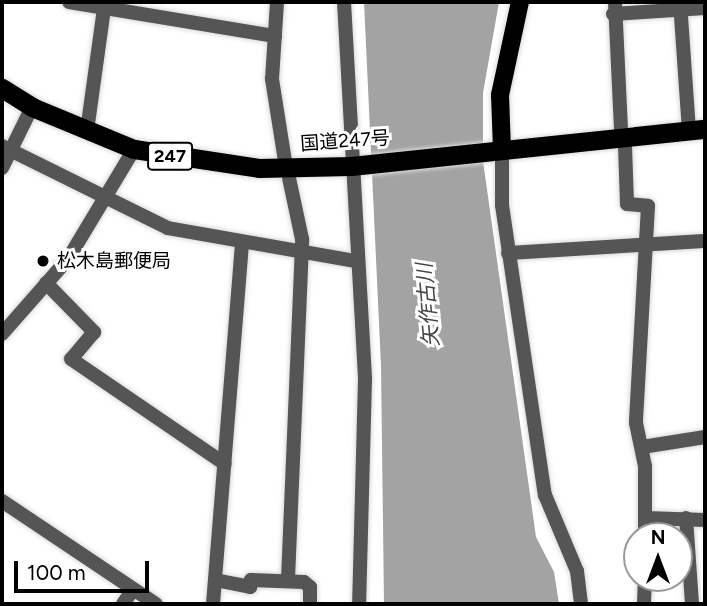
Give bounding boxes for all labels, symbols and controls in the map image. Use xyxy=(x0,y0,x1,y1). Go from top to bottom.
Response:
street label: 国道247号 xyxy=(300,127,390,155)
road number: 247 xyxy=(146,141,194,170)
place label: 松木島郵便局 xyxy=(57,250,171,272)
marker: 松木島郵便局 xyxy=(35,253,51,269)
water label: 矢作古川 xyxy=(412,262,444,348)
north arrow xyxy=(623,522,693,592)
text: N xyxy=(651,526,665,549)
scale bar xyxy=(18,546,152,590)
text: 100 m xyxy=(27,560,86,585)

